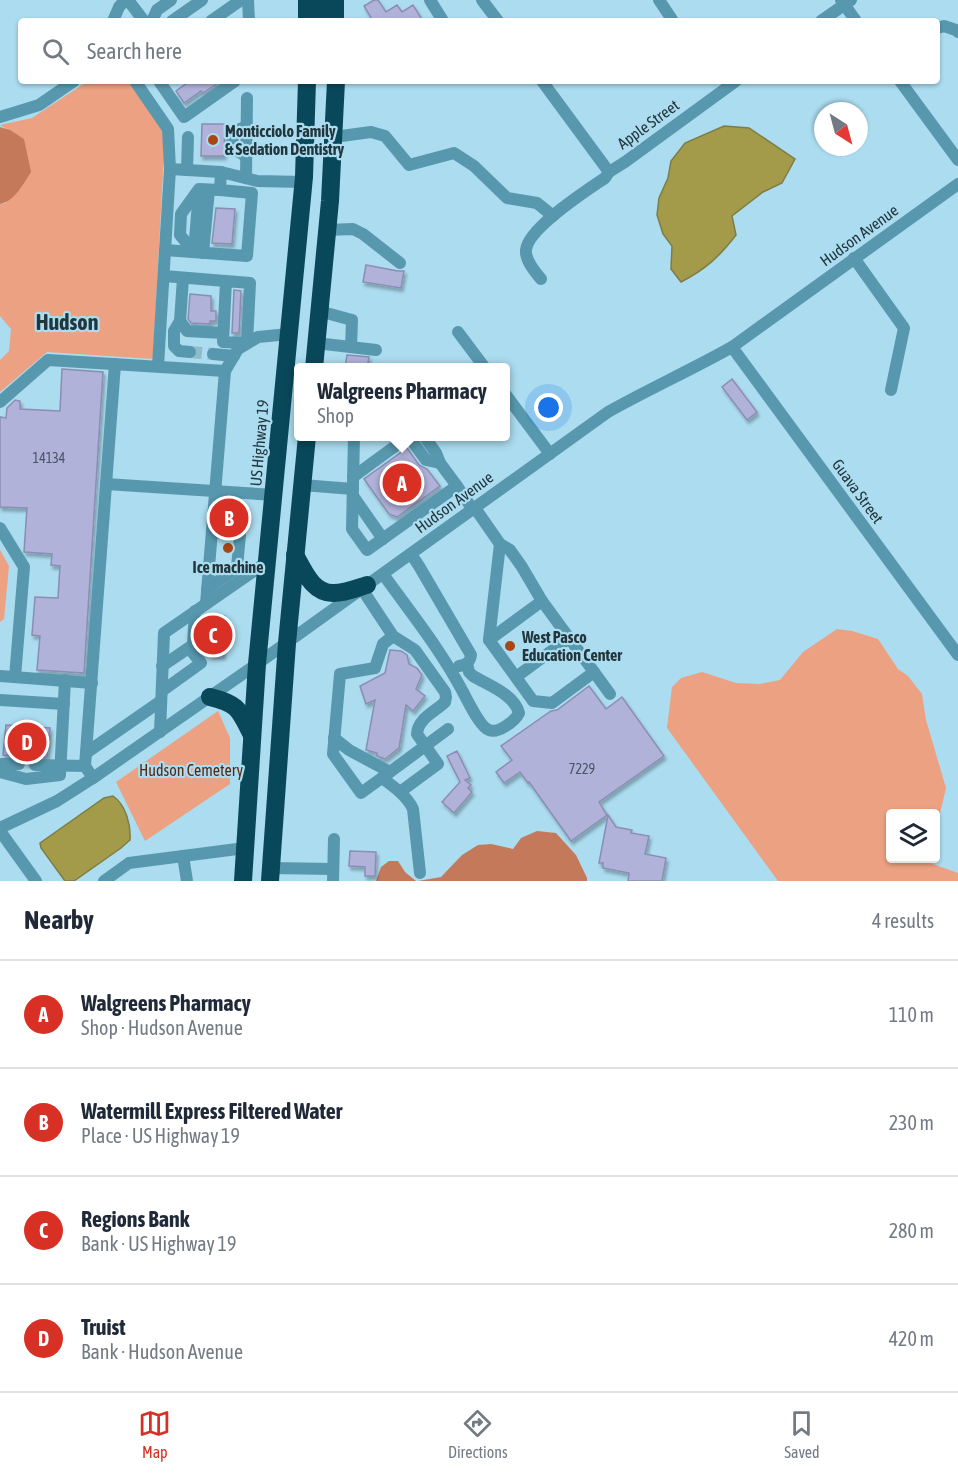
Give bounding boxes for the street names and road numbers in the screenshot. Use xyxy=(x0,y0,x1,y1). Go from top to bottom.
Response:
street label: Apple Street xyxy=(614,95,683,153)
street label: Hudson Avenue xyxy=(816,201,902,269)
street label: US Highway 19 xyxy=(246,399,273,487)
street label: Guava Street xyxy=(829,455,887,527)
street label: Hudson Avenue xyxy=(411,468,497,536)

